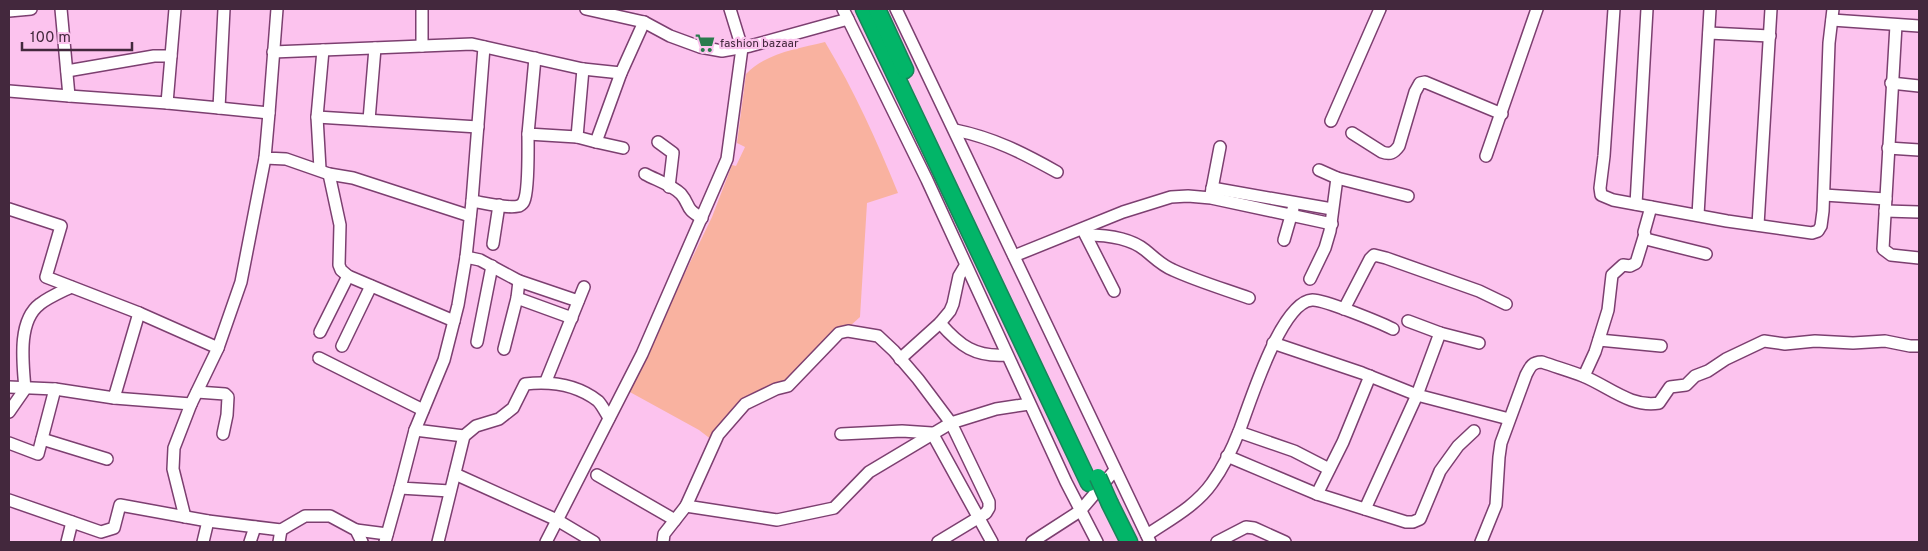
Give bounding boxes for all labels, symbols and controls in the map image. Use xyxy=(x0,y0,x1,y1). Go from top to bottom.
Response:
scale bar xyxy=(22,20,132,52)
text: 100 m xyxy=(30,29,71,48)
supermarket icon: fashion bazaar xyxy=(694,32,716,54)
place label: fashion bazaar xyxy=(720,36,799,52)

